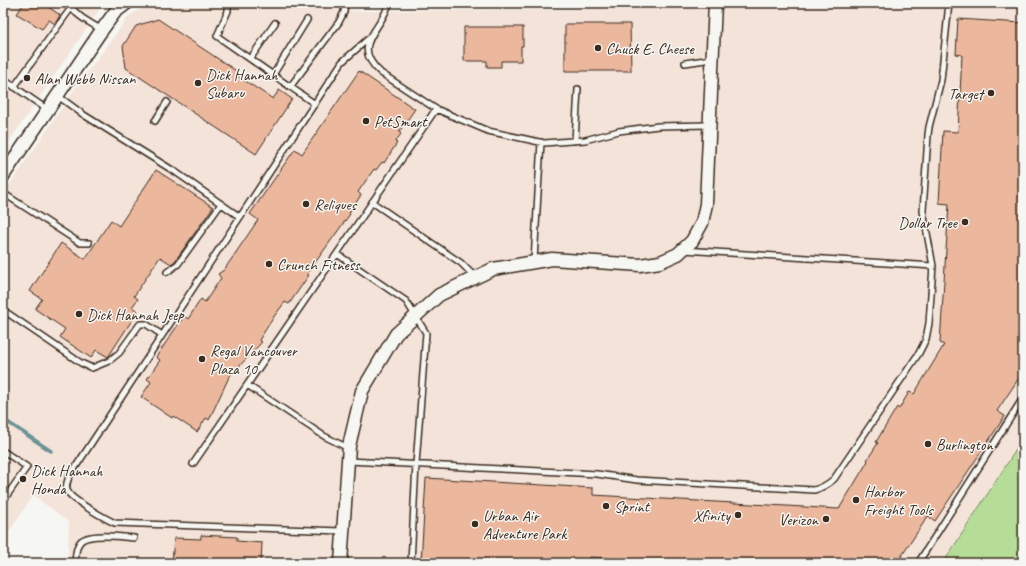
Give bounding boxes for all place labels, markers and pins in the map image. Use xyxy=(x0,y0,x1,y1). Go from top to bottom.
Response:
place label: Chuck E. Cheese xyxy=(606,39,696,59)
marker: Chuck E. Cheese xyxy=(593,43,603,53)
place label: Dick Hannah Subaru xyxy=(206,65,278,103)
place label: Alan Webb Nissan xyxy=(35,69,136,89)
marker: Alan Webb Nissan xyxy=(22,73,32,83)
marker: Dick Hannah Subaru xyxy=(193,78,203,88)
place label: Target xyxy=(948,84,986,104)
marker: Target xyxy=(986,88,996,98)
place label: PetSmart xyxy=(374,112,428,132)
marker: PetSmart xyxy=(361,116,371,126)
place label: Reliques xyxy=(314,195,358,215)
marker: Reliques xyxy=(301,199,311,209)
place label: Dollar Tree xyxy=(898,213,959,233)
marker: Dollar Tree xyxy=(960,217,970,227)
place label: Crunch Fitness xyxy=(277,255,361,275)
marker: Crunch Fitness xyxy=(264,259,274,269)
place label: Dick Hannah Jeep xyxy=(87,305,185,325)
marker: Dick Hannah Jeep xyxy=(74,309,84,319)
place label: Regal Vancouver Plaza 10 xyxy=(210,341,298,379)
marker: Regal Vancouver Plaza 10 xyxy=(197,354,207,364)
place label: Burlington xyxy=(936,435,994,455)
marker: Burlington xyxy=(923,439,933,449)
place label: Dick Hannah Honda xyxy=(31,461,103,499)
marker: Dick Hannah Honda xyxy=(18,474,28,484)
place label: Harbor Freight Tools xyxy=(864,482,934,520)
marker: Harbor Freight Tools xyxy=(851,495,861,505)
place label: Sprint xyxy=(614,497,651,517)
marker: Sprint xyxy=(601,501,611,511)
place label: Urban Air Adventure Park xyxy=(483,506,568,544)
place label: Xfinity xyxy=(693,506,732,526)
marker: Xfinity xyxy=(733,510,743,520)
place label: Verizon xyxy=(779,510,819,530)
marker: Verizon xyxy=(821,514,831,524)
marker: Urban Air Adventure Park xyxy=(470,519,480,529)

